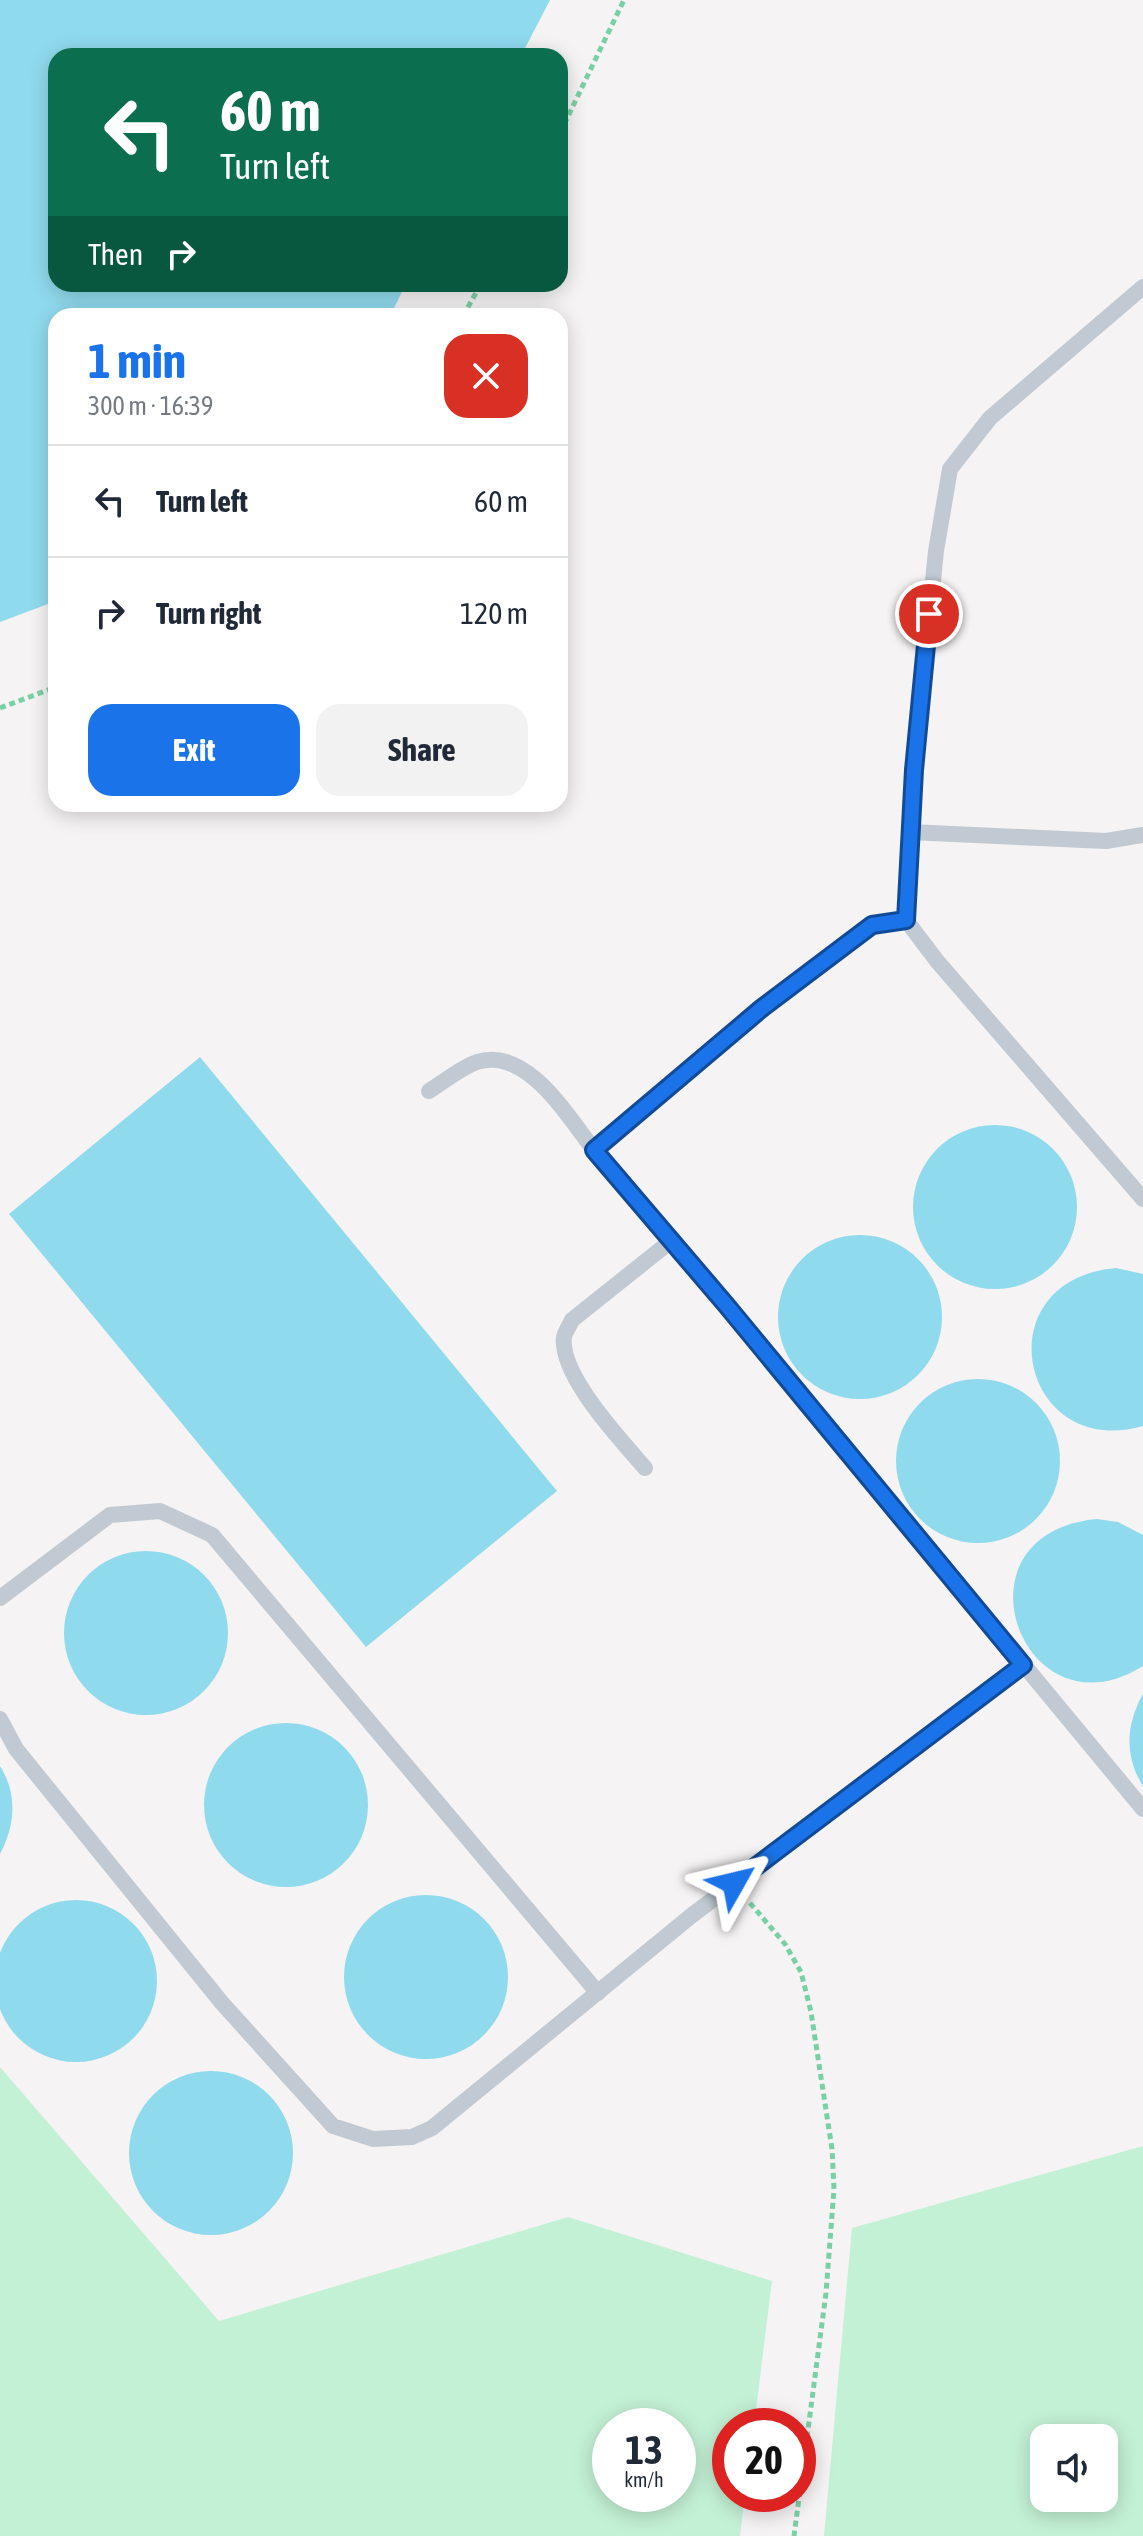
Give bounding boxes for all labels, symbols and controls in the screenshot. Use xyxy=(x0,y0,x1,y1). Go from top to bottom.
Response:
text: 60 m xyxy=(220,79,321,143)
icon: left xyxy=(88,80,192,184)
text: Turn left xyxy=(220,145,330,187)
icon: right xyxy=(159,232,203,276)
text: Then xyxy=(88,237,143,271)
text: 1 min xyxy=(88,333,186,388)
button: close xyxy=(444,334,528,418)
text: 300 m · 16:39 xyxy=(88,391,213,421)
icon: left xyxy=(88,479,132,523)
text: Turn left xyxy=(156,484,248,518)
text: 60 m xyxy=(474,484,528,518)
pin xyxy=(895,580,963,648)
icon: right xyxy=(88,591,132,635)
icon: arrive xyxy=(907,592,951,636)
text: Turn right xyxy=(156,596,262,630)
text: 120 m xyxy=(460,596,528,630)
button: Exit xyxy=(88,704,300,796)
button: Share xyxy=(316,704,528,796)
position arrow xyxy=(692,1841,776,1925)
speed limit sign: 20 xyxy=(712,2408,816,2512)
map controls xyxy=(1030,2424,1118,2512)
button: sound xyxy=(1030,2424,1118,2512)
text: 13 xyxy=(625,2427,663,2472)
text: km/h xyxy=(624,2468,664,2491)

